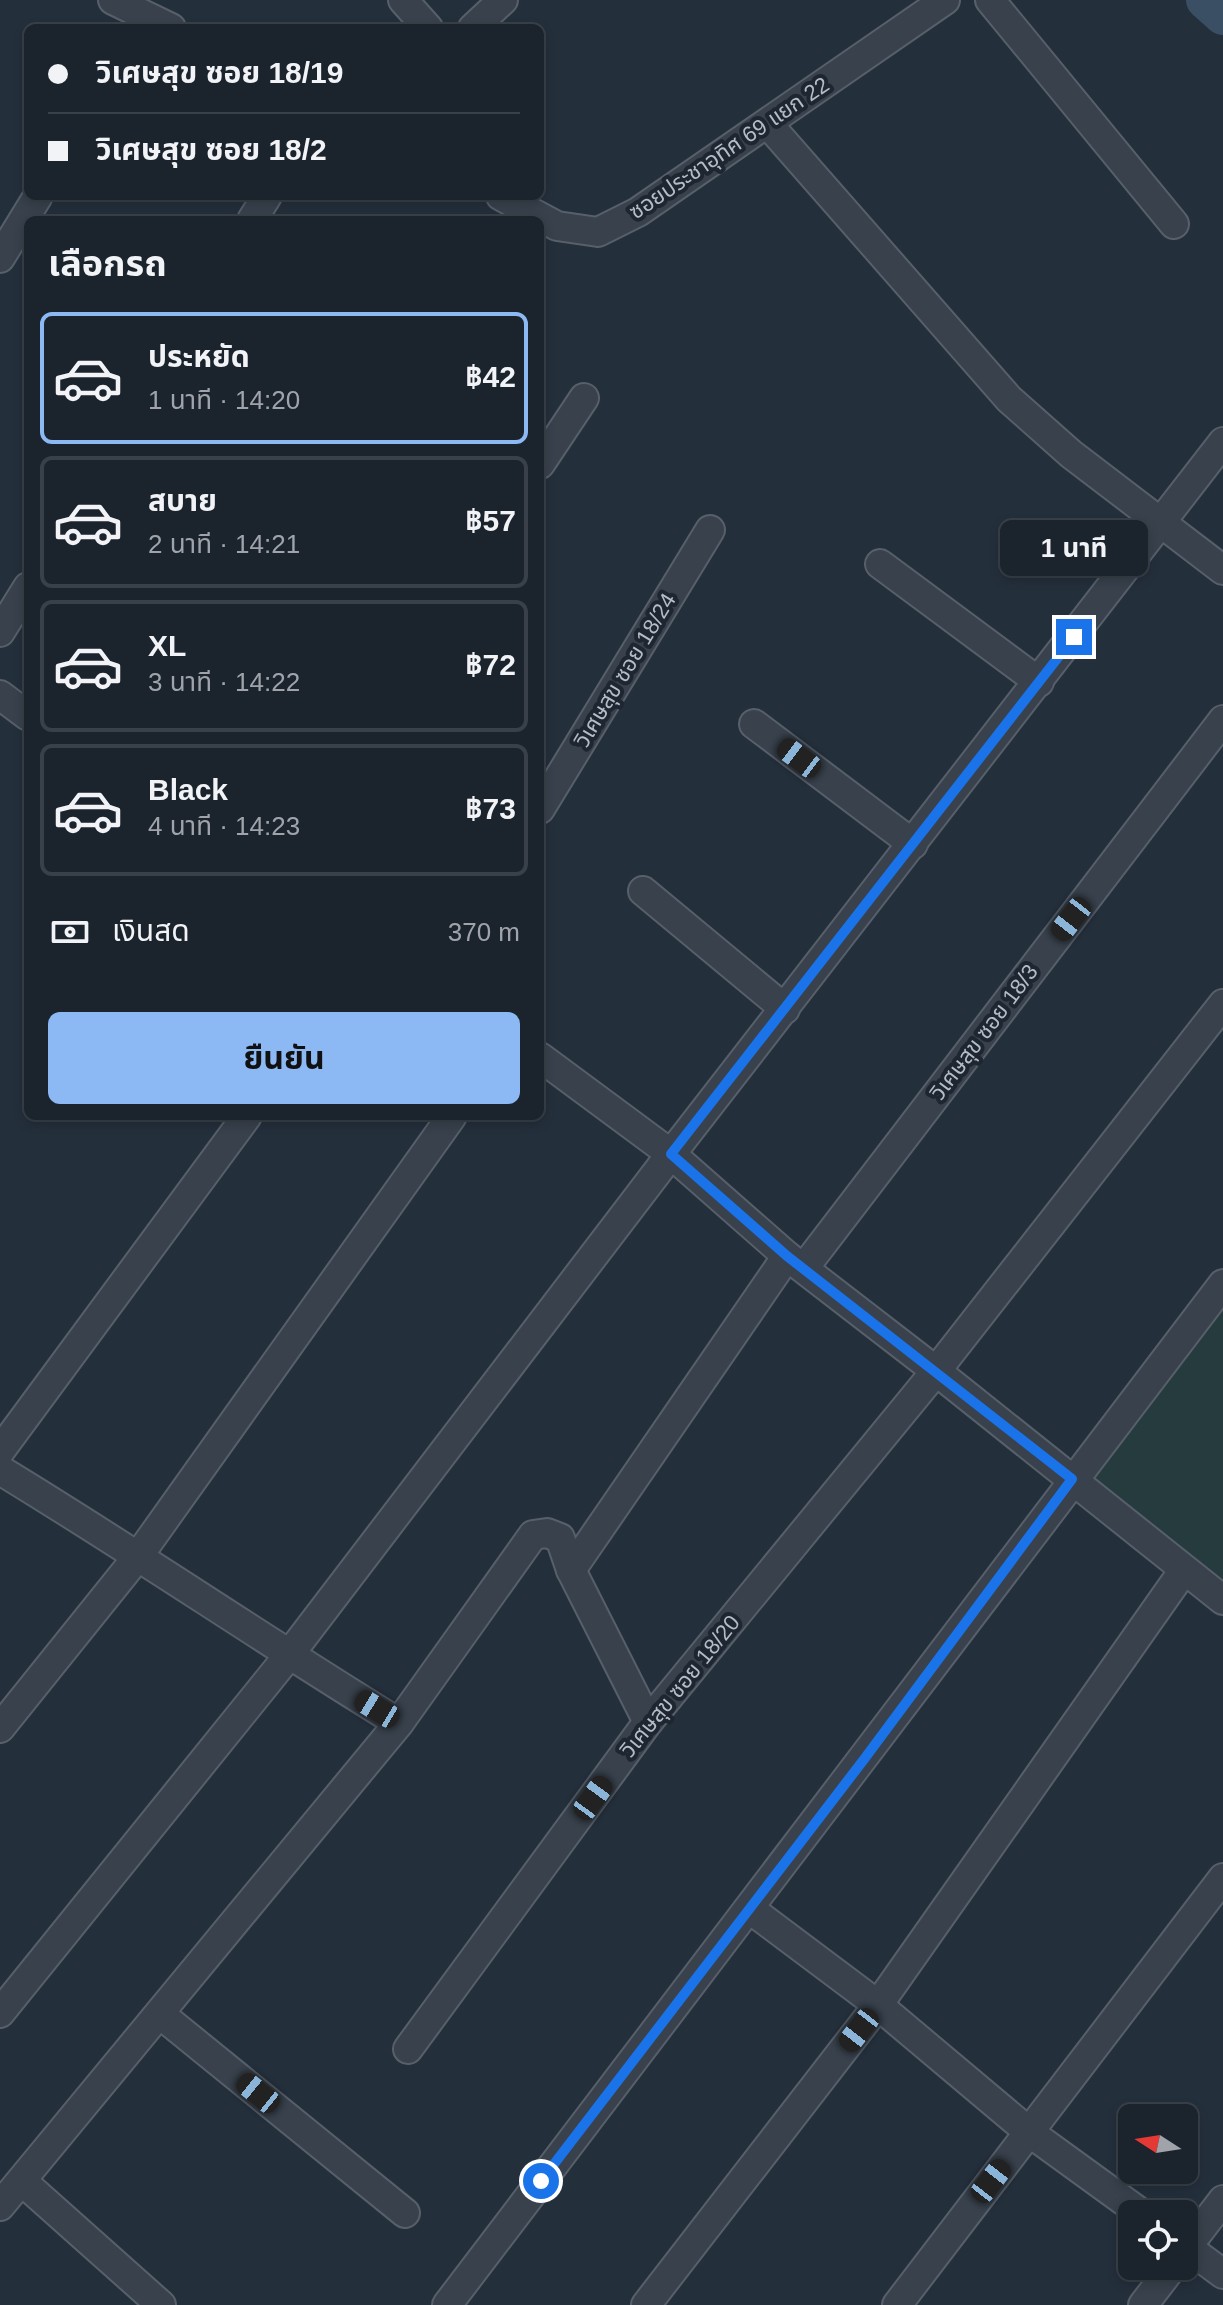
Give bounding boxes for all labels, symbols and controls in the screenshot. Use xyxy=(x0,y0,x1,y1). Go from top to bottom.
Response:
text: วิเศษสุข ซอย 18/19 xyxy=(96,56,343,89)
street label: ซอยประชาอุทิศ 69 แยก 22 xyxy=(624,72,834,225)
text: วิเศษสุข ซอย 18/2 xyxy=(96,133,327,166)
text: เลือกรถ xyxy=(48,243,167,284)
text: ประหยัด xyxy=(148,340,250,373)
icon: car xyxy=(52,342,124,414)
text: ฿42 xyxy=(465,360,516,393)
text: 1 นาที · 14:20 xyxy=(148,385,300,415)
text: สบาย xyxy=(148,484,217,517)
icon: car xyxy=(52,486,124,558)
text: ฿57 xyxy=(465,504,516,537)
callout: 1 นาที xyxy=(1000,521,1148,577)
text: 2 นาที · 14:21 xyxy=(148,529,300,559)
text: 1 นาที xyxy=(1041,533,1107,563)
street label: วิเศษสุข ซอย 18/24 xyxy=(569,589,682,753)
route end xyxy=(1056,619,1092,655)
text: XL xyxy=(148,629,186,662)
icon: car xyxy=(52,630,124,702)
text: ฿72 xyxy=(465,648,516,681)
text: 3 นาที · 14:22 xyxy=(148,667,300,697)
car xyxy=(773,734,825,782)
text: Black xyxy=(148,773,228,806)
icon: car xyxy=(52,774,124,846)
text: ฿73 xyxy=(465,792,516,825)
text: 4 นาที · 14:23 xyxy=(148,811,300,841)
car xyxy=(1047,893,1095,945)
icon: cash xyxy=(48,910,92,954)
text: เงินสด xyxy=(112,914,190,947)
text: 370 m xyxy=(448,917,520,947)
street label: วิเศษสุข ซอย 18/3 xyxy=(925,960,1044,1106)
button: ยืนยัน xyxy=(48,1012,520,1104)
street label: วิเศษสุข ซอย 18/20 xyxy=(615,1610,746,1763)
car xyxy=(350,1686,404,1732)
car xyxy=(569,1772,617,1824)
car xyxy=(835,2004,883,2056)
car xyxy=(232,2069,284,2117)
north arrow xyxy=(1118,2104,1198,2184)
map controls xyxy=(1118,2104,1198,2280)
car xyxy=(967,2155,1015,2207)
route start xyxy=(523,2163,559,2199)
button: locate xyxy=(1118,2200,1198,2280)

